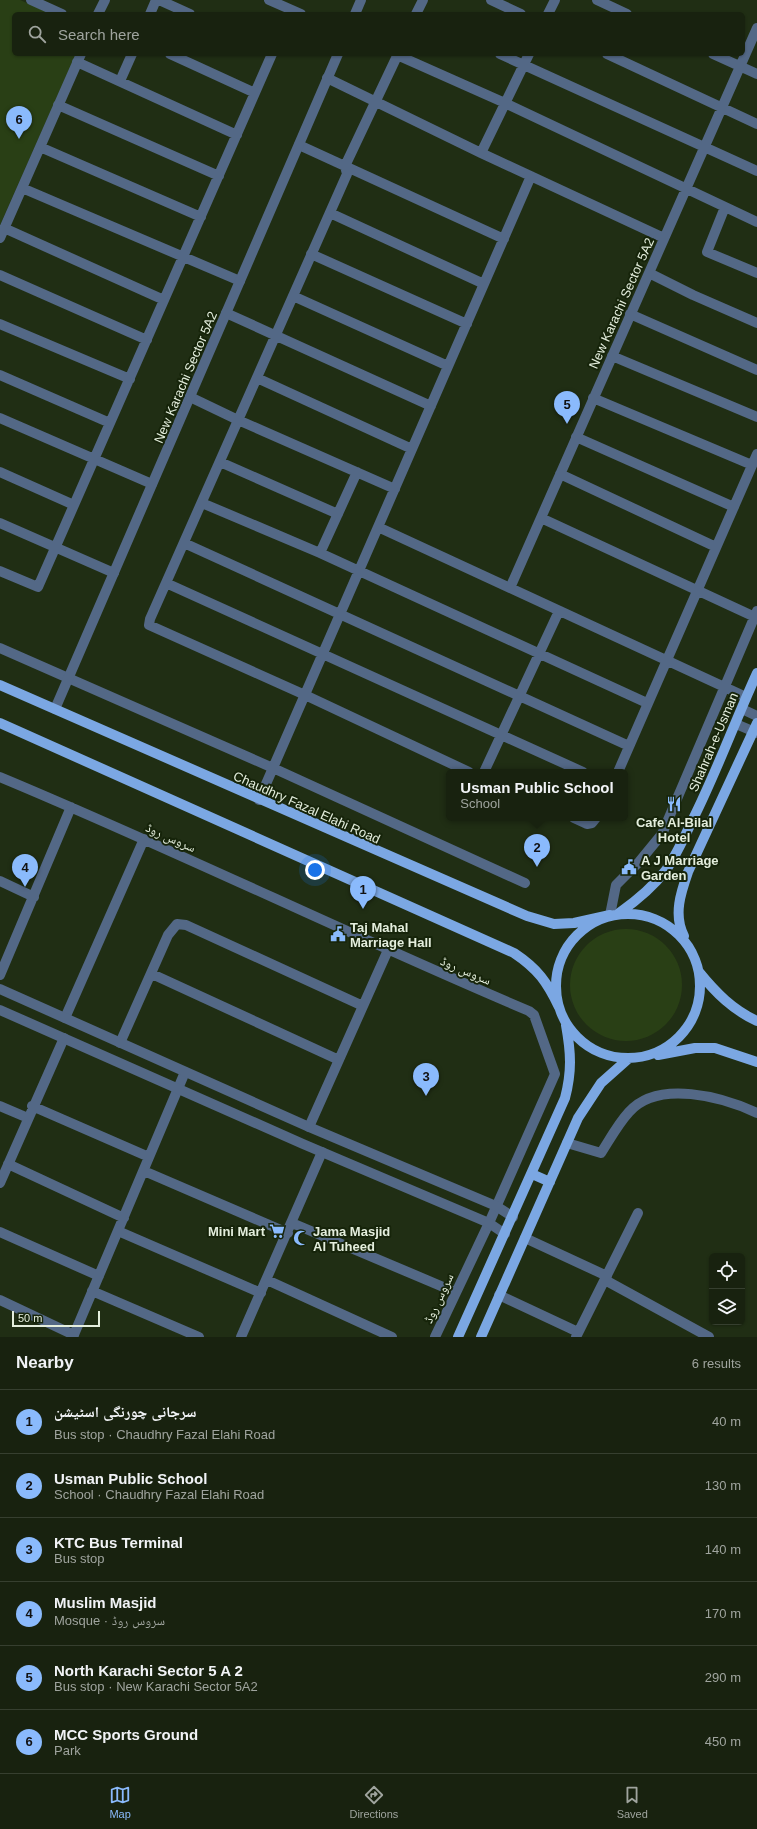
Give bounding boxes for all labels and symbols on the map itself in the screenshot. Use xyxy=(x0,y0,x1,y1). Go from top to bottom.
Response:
pin: 6 xyxy=(6,106,32,139)
street label: New Karachi Sector 5A2 xyxy=(586,235,657,371)
street label: New Karachi Sector 5A2 xyxy=(151,309,220,445)
pin: 5 xyxy=(554,391,580,424)
street label: Shahrah-e-Usman xyxy=(686,690,741,794)
street label: Chaudhry Fazal Elahi Road xyxy=(231,768,382,847)
restaurant icon: Cafe Al-Bilal Hotel xyxy=(665,795,683,813)
place label: Cafe Al-Bilal Hotel xyxy=(636,815,712,845)
street label: سروس روڈ xyxy=(143,820,198,856)
pin: 2 xyxy=(524,834,550,867)
place label: A J Marriage Garden xyxy=(641,853,719,883)
pin: 4 xyxy=(12,854,38,887)
public building icon: A J Marriage Garden xyxy=(620,858,638,876)
your location xyxy=(305,860,325,880)
pin: 1 xyxy=(350,876,376,909)
place label: Taj Mahal Marriage Hall xyxy=(350,920,432,950)
public building icon: Taj Mahal Marriage Hall xyxy=(329,925,347,943)
street label: سروس روڈ xyxy=(438,953,493,989)
pin: 3 xyxy=(413,1063,439,1096)
supermarket icon: Mini Mart xyxy=(268,1222,286,1240)
place label: Mini Mart xyxy=(208,1224,266,1239)
place label: Jama Masjid Al Tuheed xyxy=(313,1224,390,1254)
mosque icon: Jama Masjid Al Tuheed xyxy=(292,1229,310,1247)
street label: سروس روڈ xyxy=(420,1271,457,1326)
scale bar xyxy=(12,1309,100,1328)

